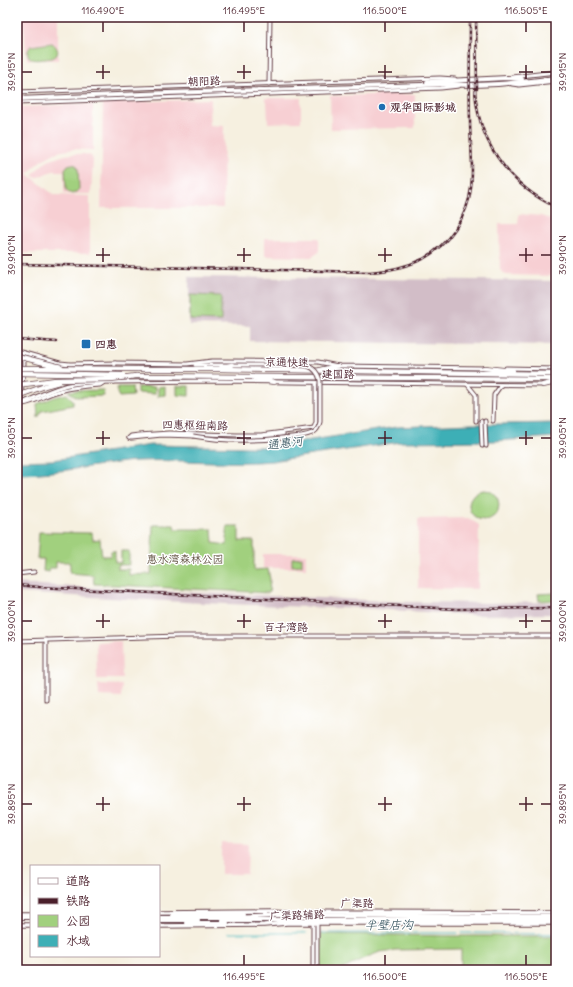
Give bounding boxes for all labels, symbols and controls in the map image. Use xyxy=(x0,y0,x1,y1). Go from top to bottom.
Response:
text: 116.490°E xyxy=(82,4,125,17)
text: 116.495°E xyxy=(223,4,265,17)
text: 116.500°E xyxy=(363,4,407,17)
text: 116.505°E xyxy=(504,4,548,17)
text: 39.915°N xyxy=(5,52,18,92)
text: 39.915°N xyxy=(556,52,569,92)
street label: 朝阳路 xyxy=(187,73,221,89)
place label: 观华国际影城 xyxy=(390,100,456,114)
marker: 观华国际影城 xyxy=(377,102,387,112)
text: 39.910°N xyxy=(5,235,18,275)
text: 39.910°N xyxy=(556,235,569,275)
place label: 四惠 xyxy=(95,337,117,351)
marker: 四惠 xyxy=(80,338,92,350)
street label: 京通快速 xyxy=(265,355,309,369)
street label: 建国路 xyxy=(321,367,355,381)
text: 39.905°N xyxy=(5,417,18,459)
street label: 四惠枢纽南路 xyxy=(162,417,228,433)
text: 39.905°N xyxy=(556,417,569,459)
water label: 通惠河 xyxy=(266,433,306,452)
park label: 惠水湾森林公园 xyxy=(147,552,224,566)
text: 39.900°N xyxy=(5,600,18,642)
text: 39.900°N xyxy=(556,600,569,642)
street label: 百子湾路 xyxy=(264,620,308,634)
text: 39.895°N xyxy=(5,784,18,824)
text: 39.895°N xyxy=(556,784,569,824)
legend xyxy=(30,865,160,957)
text: 道路 xyxy=(66,873,90,888)
text: 铁路 xyxy=(66,893,90,908)
street label: 广渠路 xyxy=(341,896,374,910)
street label: 广渠路辅路 xyxy=(269,907,325,923)
text: 公园 xyxy=(66,913,90,928)
water label: 半壁店沟 xyxy=(365,917,414,932)
text: 水域 xyxy=(66,933,90,948)
text: 116.495°E xyxy=(223,970,265,983)
text: 116.500°E xyxy=(363,970,407,983)
text: 116.505°E xyxy=(504,970,548,983)

